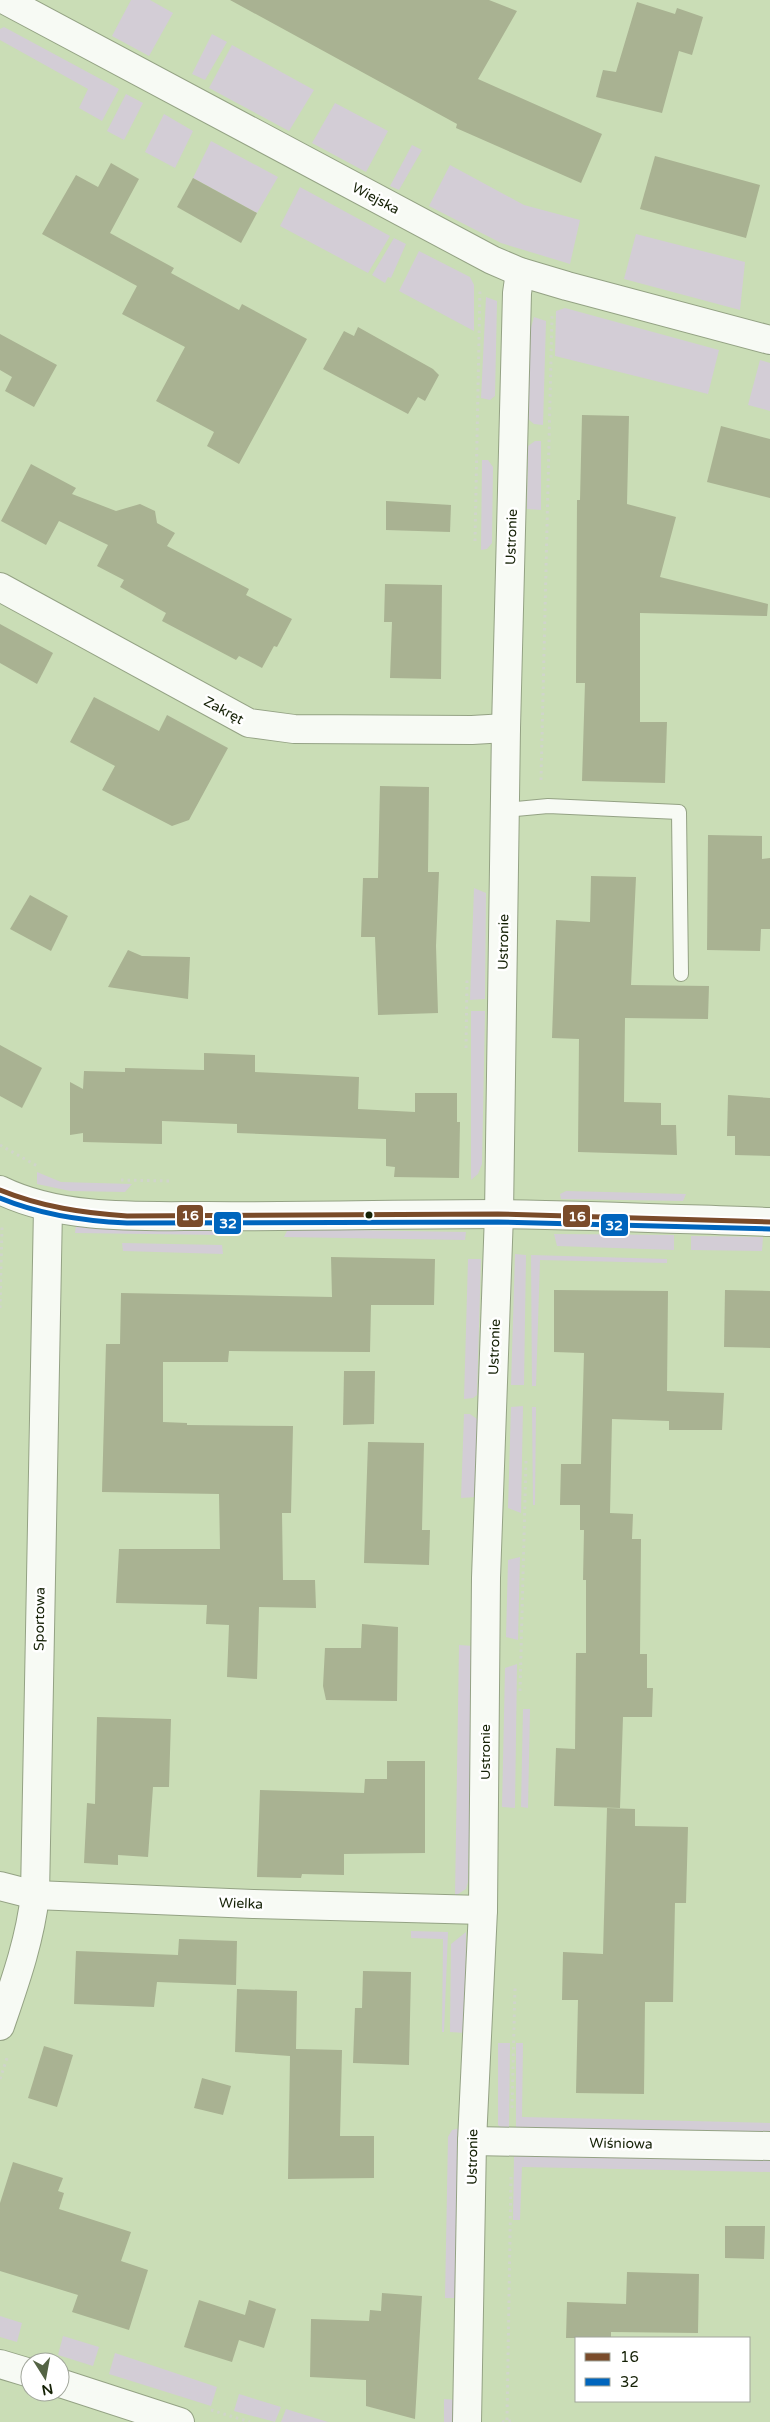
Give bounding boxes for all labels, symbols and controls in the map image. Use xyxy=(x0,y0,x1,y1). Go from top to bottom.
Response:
street label: Wiejska xyxy=(349,179,402,218)
street label: Ustronie xyxy=(502,509,521,565)
street label: Zakręt xyxy=(201,693,247,728)
street label: Ustronie xyxy=(495,914,512,970)
line badge: 16 xyxy=(176,1204,204,1228)
line badge: 16 xyxy=(562,1204,591,1228)
text: 16 xyxy=(181,1207,199,1224)
text: 16 xyxy=(568,1208,586,1225)
unlabelled marker xyxy=(364,1210,374,1220)
line badge: 32 xyxy=(213,1211,242,1235)
line badge: 32 xyxy=(600,1213,629,1237)
text: 32 xyxy=(219,1215,237,1232)
text: 32 xyxy=(605,1217,623,1234)
street label: Ustronie xyxy=(485,1319,504,1375)
street label: Sportowa xyxy=(30,1587,49,1651)
street label: Ustronie xyxy=(477,1724,494,1780)
street label: Wielka xyxy=(219,1894,263,1913)
street label: Ustronie xyxy=(464,2129,481,2185)
street label: Wiśniowa xyxy=(589,2134,653,2153)
legend xyxy=(575,2337,750,2402)
text: 16 xyxy=(620,2348,639,2366)
north arrow xyxy=(20,2352,70,2402)
text: 32 xyxy=(620,2373,639,2391)
text: N xyxy=(40,2380,55,2399)

